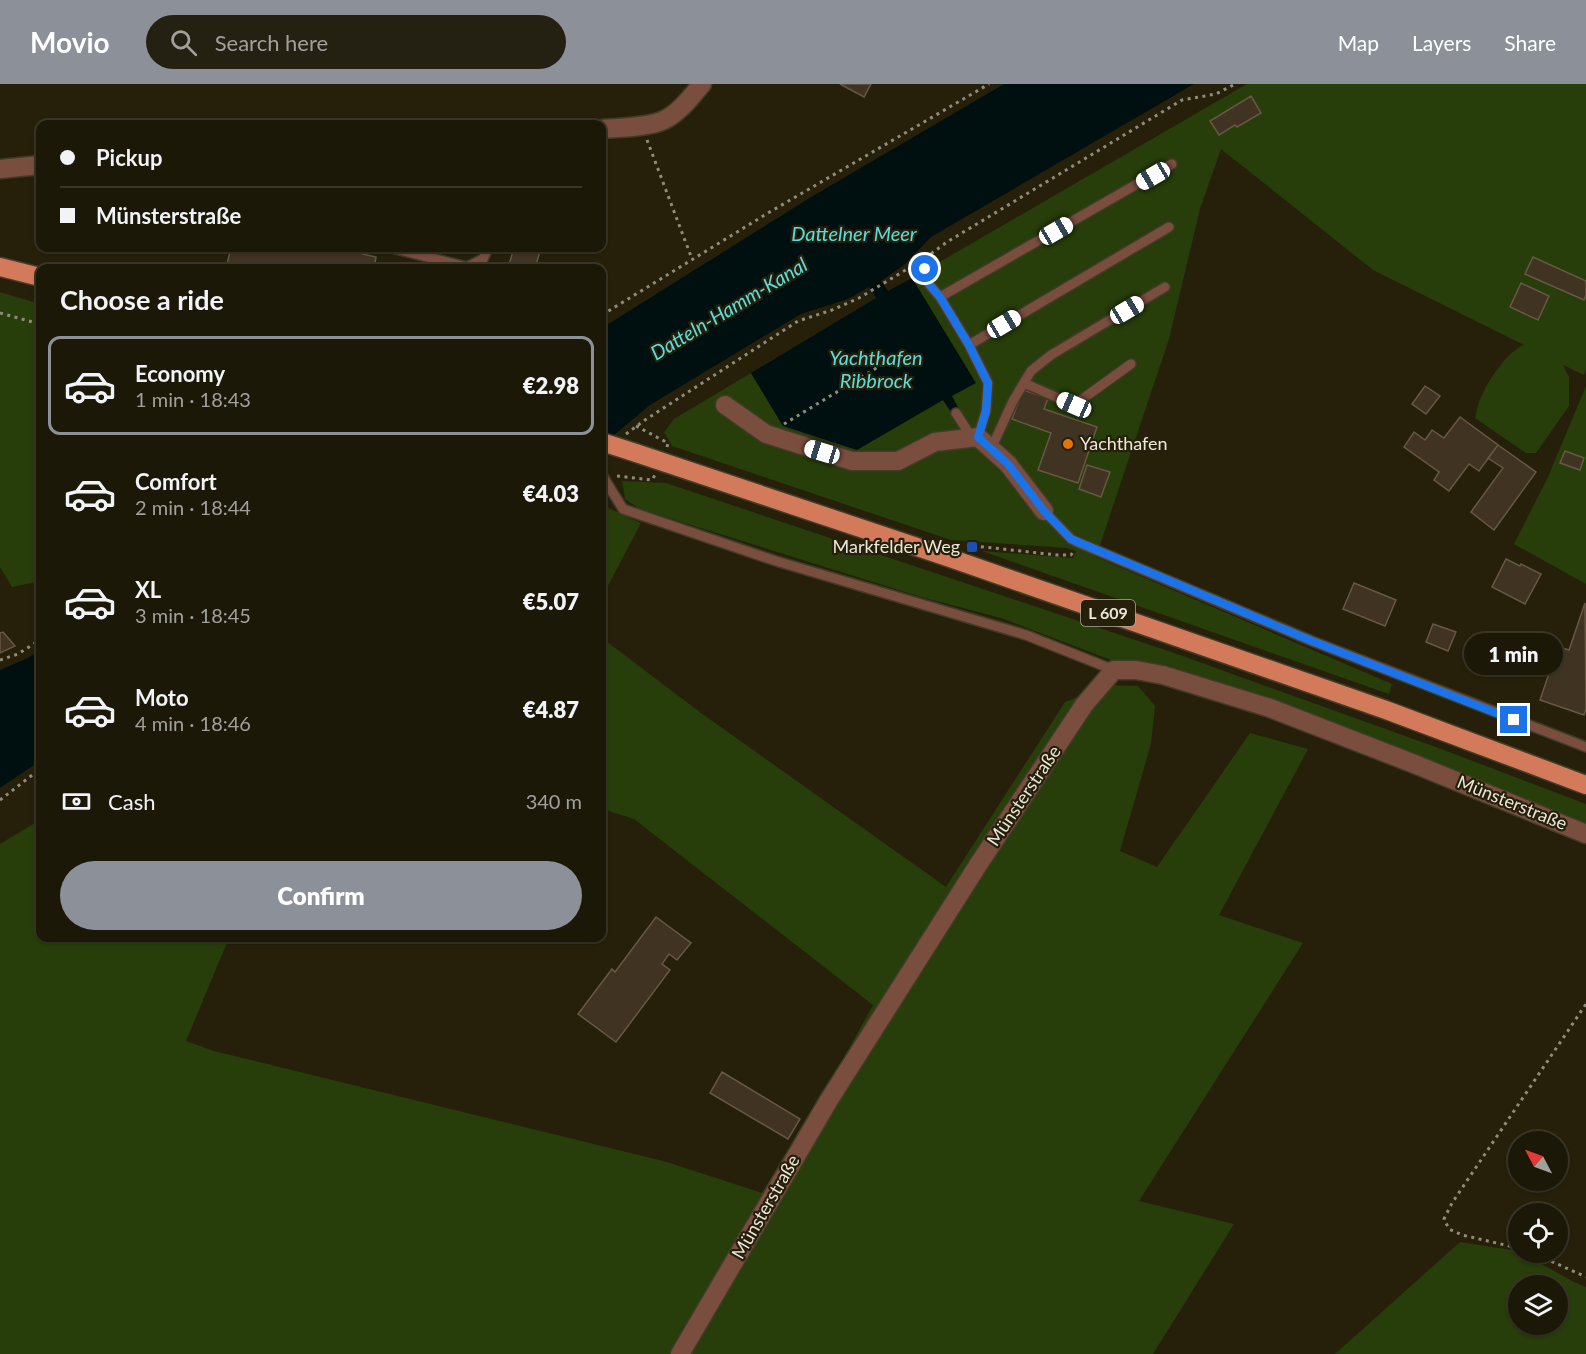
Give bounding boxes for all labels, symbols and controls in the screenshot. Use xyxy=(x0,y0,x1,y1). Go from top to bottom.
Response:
search box xyxy=(146,15,566,69)
text: Movio xyxy=(30,25,110,59)
icon: search xyxy=(167,26,200,59)
text: Search here xyxy=(215,29,328,56)
text: Map xyxy=(1338,30,1379,55)
text: Layers xyxy=(1412,30,1471,55)
text: Share xyxy=(1504,30,1556,55)
text: Pickup xyxy=(96,144,162,171)
car xyxy=(1133,159,1173,193)
text: Münsterstraße xyxy=(96,202,241,229)
car xyxy=(1036,214,1076,248)
water label: Dattelner Meer xyxy=(791,221,918,245)
water label: Datteln-Hamm-Kanal xyxy=(646,252,812,364)
route start xyxy=(911,255,938,282)
text: Choose a ride xyxy=(60,283,224,316)
car xyxy=(1107,293,1147,327)
car xyxy=(984,307,1024,341)
water label: Yachthafen Ribbrock xyxy=(829,345,923,392)
icon: car xyxy=(63,359,117,413)
text: Economy xyxy=(135,360,225,387)
text: €2.98 xyxy=(523,372,579,399)
text: 1 min · 18:43 xyxy=(135,387,251,411)
car xyxy=(1054,389,1094,421)
place label: Yachthafen xyxy=(1080,432,1168,454)
marker: Yachthafen xyxy=(1061,437,1075,451)
car xyxy=(802,438,842,466)
icon: car xyxy=(63,467,117,521)
text: Comfort xyxy=(135,468,217,495)
text: €4.03 xyxy=(523,480,579,507)
text: 2 min · 18:44 xyxy=(135,495,251,519)
place label: Markfelder Weg xyxy=(833,535,960,557)
marker: Markfelder Weg xyxy=(965,540,979,554)
icon: car xyxy=(63,575,117,629)
text: XL xyxy=(135,576,161,603)
text: €5.07 xyxy=(523,588,579,615)
road number: L 609 xyxy=(1081,600,1135,626)
text: 3 min · 18:45 xyxy=(135,603,251,627)
callout: 1 min xyxy=(1464,633,1564,675)
text: 1 min xyxy=(1489,642,1538,666)
icon: car xyxy=(63,683,117,737)
text: Moto xyxy=(135,684,189,711)
text: €4.87 xyxy=(523,696,579,723)
route end xyxy=(1500,706,1527,733)
text: 4 min · 18:46 xyxy=(135,711,251,735)
street label: Münsterstraße xyxy=(982,741,1065,850)
street label: Münsterstraße xyxy=(1454,770,1570,834)
icon: cash xyxy=(60,785,93,818)
text: Cash xyxy=(108,788,155,815)
text: 340 m xyxy=(526,789,582,813)
button: Confirm xyxy=(60,861,582,930)
north arrow xyxy=(1508,1131,1568,1191)
map controls xyxy=(1508,1131,1568,1335)
street label: Münsterstraße xyxy=(727,1151,804,1262)
button: locate xyxy=(1508,1203,1568,1263)
button: layers xyxy=(1508,1275,1568,1335)

